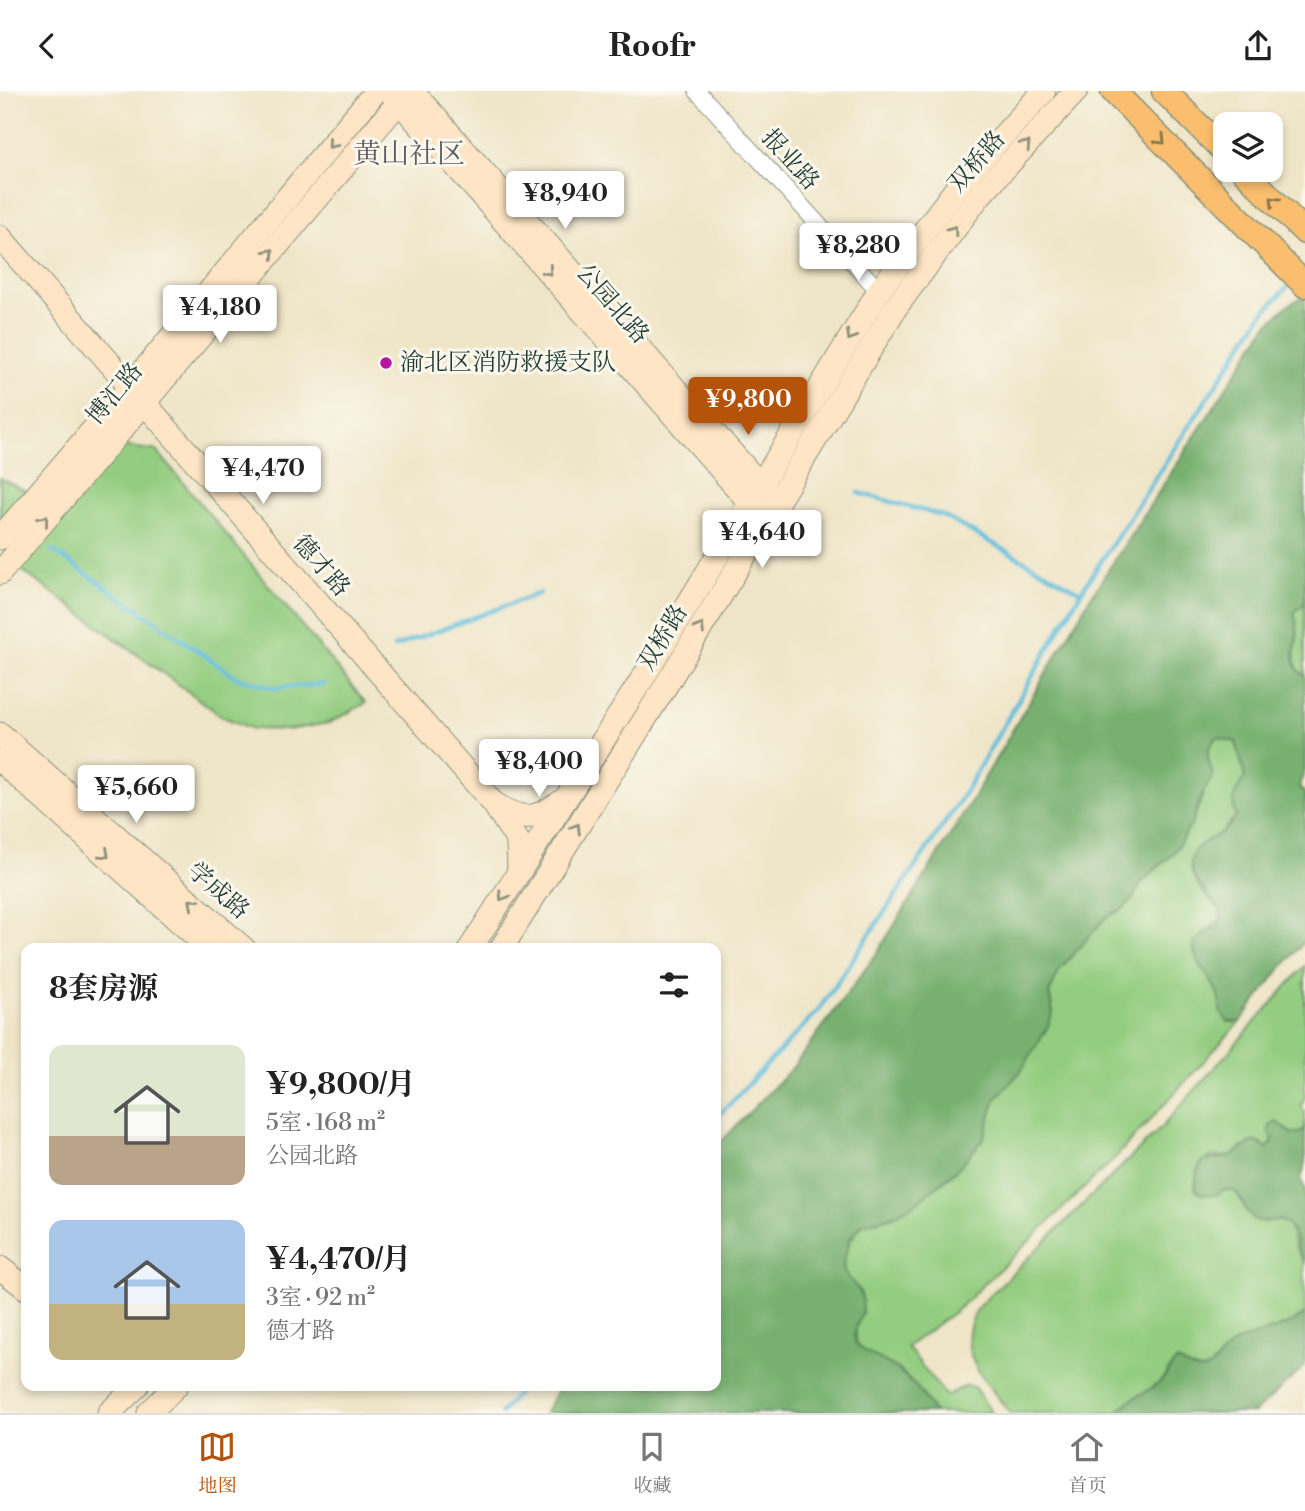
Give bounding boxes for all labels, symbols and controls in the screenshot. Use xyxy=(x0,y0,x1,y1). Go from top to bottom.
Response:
text: Roofr xyxy=(609,26,696,66)
icon: back xyxy=(28,27,66,65)
icon: share xyxy=(1239,27,1277,65)
map controls xyxy=(1213,112,1283,182)
button: layers xyxy=(1213,112,1283,182)
street label: 报业路 xyxy=(755,123,825,197)
street label: 双桥路 xyxy=(942,125,1012,199)
one-way arrow xyxy=(1153,131,1166,144)
one-way arrow xyxy=(328,135,340,148)
district label: 黄山社区 xyxy=(353,137,465,172)
one-way arrow xyxy=(1018,140,1031,153)
pin: ¥8,940 xyxy=(508,171,622,231)
text: ¥8,940 xyxy=(522,180,608,208)
one-way arrow xyxy=(1269,196,1282,209)
pin: ¥8,280 xyxy=(801,223,915,283)
one-way arrow xyxy=(945,225,958,238)
text: ¥8,280 xyxy=(815,232,901,260)
one-way arrow xyxy=(262,249,274,262)
street label: 公园北路 xyxy=(569,258,655,350)
one-way arrow xyxy=(540,263,552,276)
pin: ¥4,180 xyxy=(163,285,277,345)
text: ¥4,180 xyxy=(179,294,261,322)
one-way arrow xyxy=(847,328,860,341)
place label: 渝北区消防救援支队 xyxy=(400,348,616,378)
marker: 渝北区消防救援支队 xyxy=(378,355,394,371)
street label: 博汇路 xyxy=(80,357,150,431)
pin: ¥9,800 xyxy=(691,377,805,437)
text: ¥9,800 xyxy=(704,386,792,414)
pin: ¥4,470 xyxy=(206,447,320,506)
text: ¥4,470 xyxy=(221,455,305,483)
pin: ¥4,640 xyxy=(705,511,819,570)
one-way arrow xyxy=(36,516,48,529)
text: ¥4,640 xyxy=(718,519,806,547)
street label: 德才路 xyxy=(286,529,356,603)
street label: 双桥路 xyxy=(632,599,694,677)
one-way arrow xyxy=(692,623,705,636)
pin: ¥8,400 xyxy=(482,739,596,799)
text: ¥8,400 xyxy=(495,748,583,776)
pin: ¥5,660 xyxy=(79,765,193,825)
text: ¥5,660 xyxy=(94,774,178,802)
one-way arrow xyxy=(567,823,580,836)
one-way arrow xyxy=(97,846,110,859)
street label: 学成路 xyxy=(181,856,255,926)
one-way arrow xyxy=(499,888,512,901)
one-way arrow xyxy=(188,899,201,911)
icon: filters xyxy=(655,966,693,1004)
text: 8套房源 xyxy=(49,970,158,1008)
text: ¥9,800/月 xyxy=(266,1066,416,1104)
icon: home xyxy=(105,1073,189,1157)
text: 5室 · 168 m² xyxy=(266,1109,385,1137)
text: 公园北路 xyxy=(266,1142,358,1170)
text: ¥4,470/月 xyxy=(266,1241,411,1279)
icon: home xyxy=(105,1248,189,1332)
text: 3室 · 92 m² xyxy=(266,1284,375,1312)
text: 德才路 xyxy=(266,1317,335,1345)
tab: 地图 xyxy=(198,1428,237,1498)
tab: 收藏 xyxy=(633,1428,672,1498)
tab: 首页 xyxy=(1068,1428,1107,1498)

